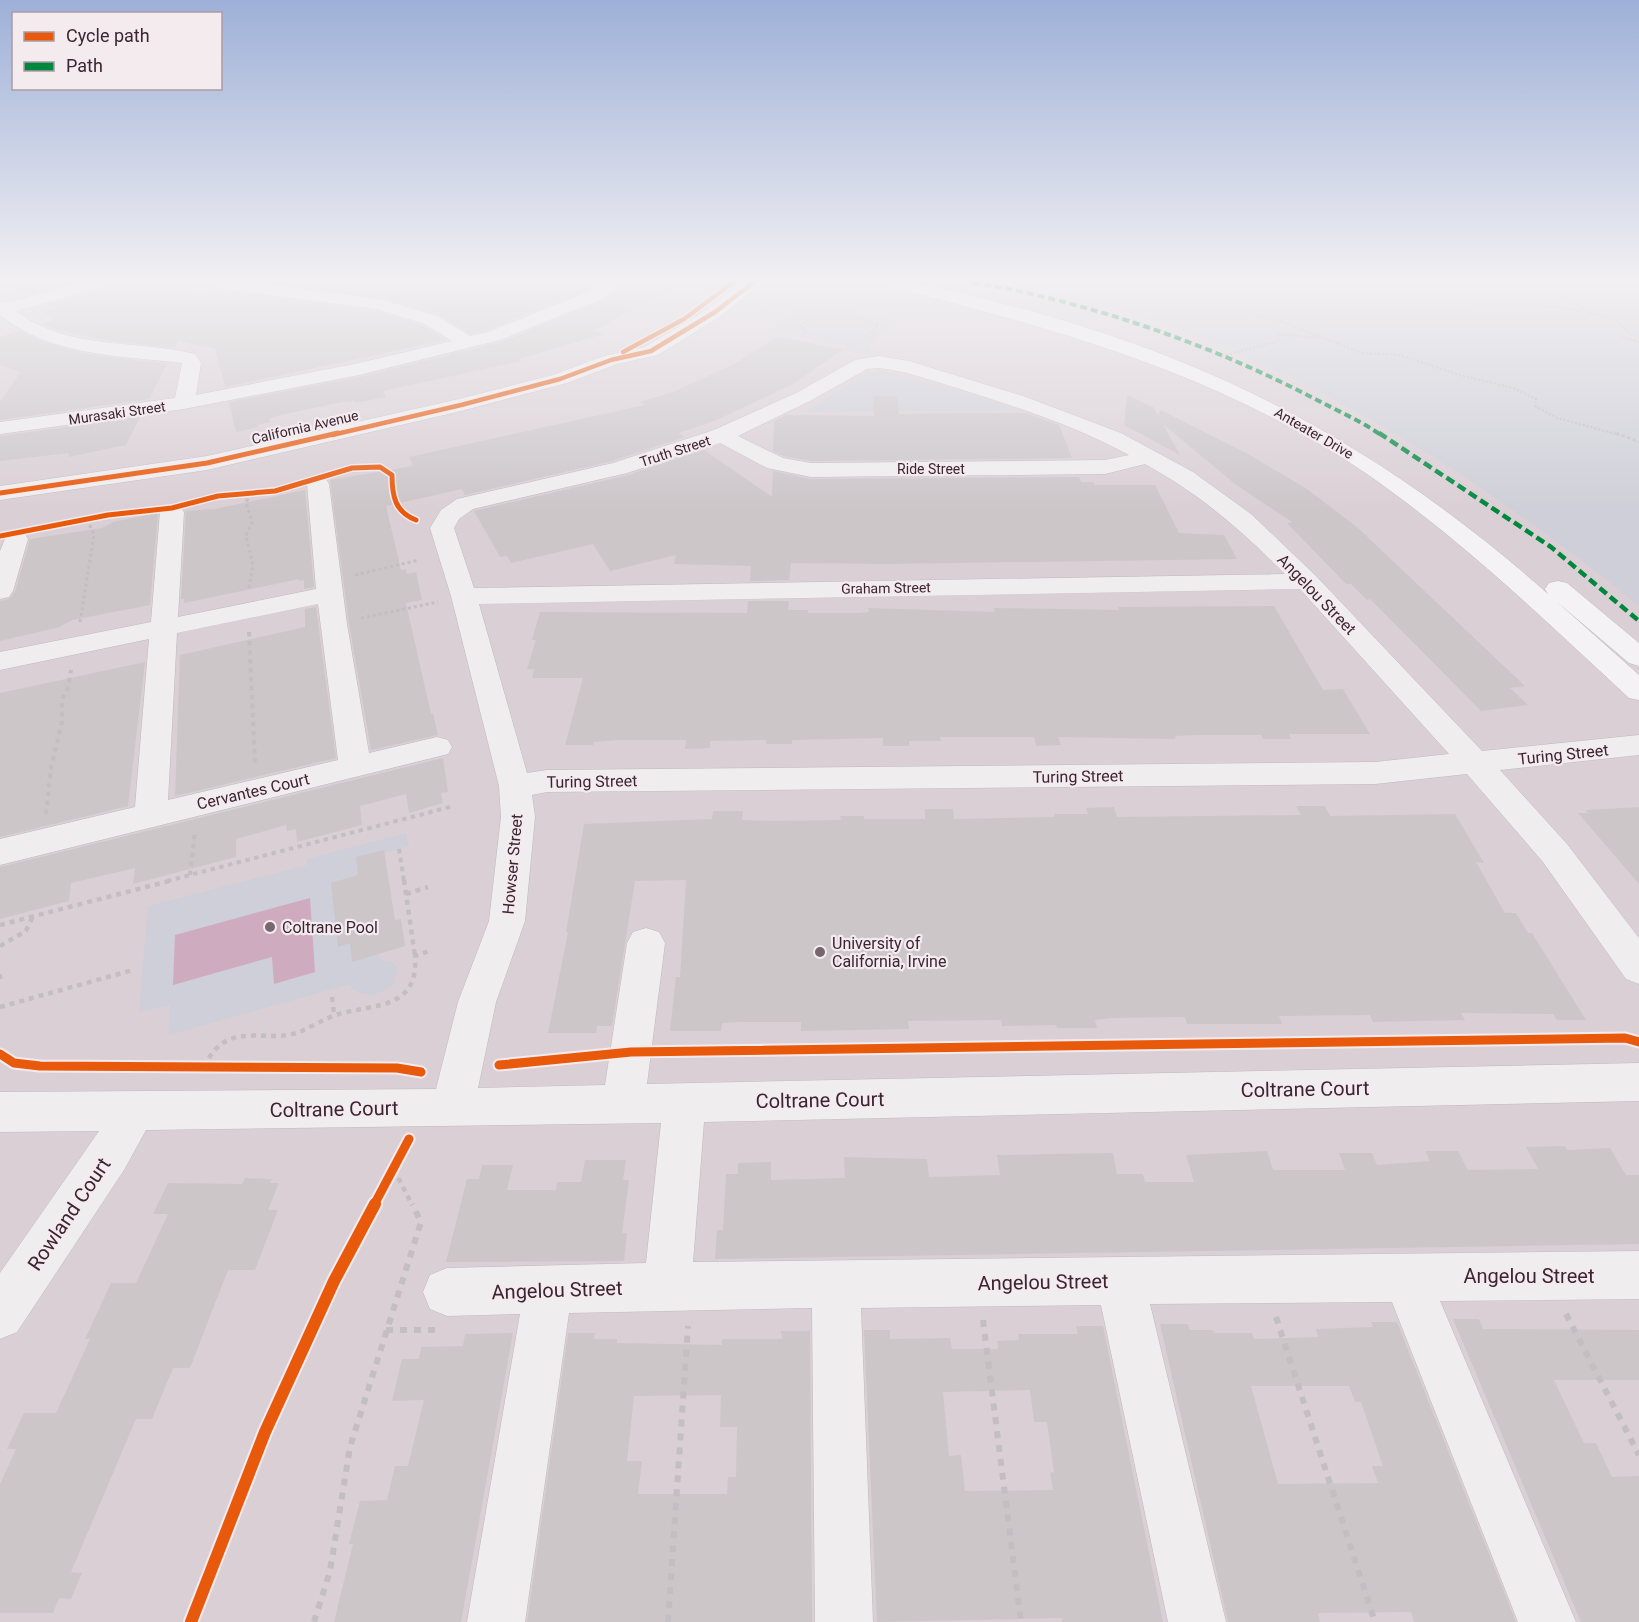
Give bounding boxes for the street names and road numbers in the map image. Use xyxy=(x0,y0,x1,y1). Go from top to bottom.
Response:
street label: Murasaki Street xyxy=(67,398,167,428)
street label: Anteater Drive xyxy=(1272,404,1356,462)
street label: California Avenue xyxy=(250,407,360,447)
street label: Truth Street xyxy=(638,432,713,470)
street label: Ride Street xyxy=(897,461,965,477)
street label: Angelou Street xyxy=(1273,550,1360,639)
street label: Graham Street xyxy=(841,579,931,597)
street label: Turing Street xyxy=(1517,740,1609,769)
street label: Turing Street xyxy=(1032,766,1124,787)
street label: Cervantes Court xyxy=(195,769,311,814)
street label: Turing Street xyxy=(546,771,638,792)
street label: Howser Street xyxy=(499,813,526,915)
street label: Coltrane Court xyxy=(1240,1076,1370,1102)
street label: Coltrane Court xyxy=(755,1087,885,1113)
street label: Coltrane Court xyxy=(269,1096,399,1122)
street label: Rowland Court xyxy=(22,1153,116,1275)
street label: Angelou Street xyxy=(1464,1264,1594,1288)
street label: Angelou Street xyxy=(977,1269,1109,1295)
street label: Angelou Street xyxy=(491,1276,623,1304)

